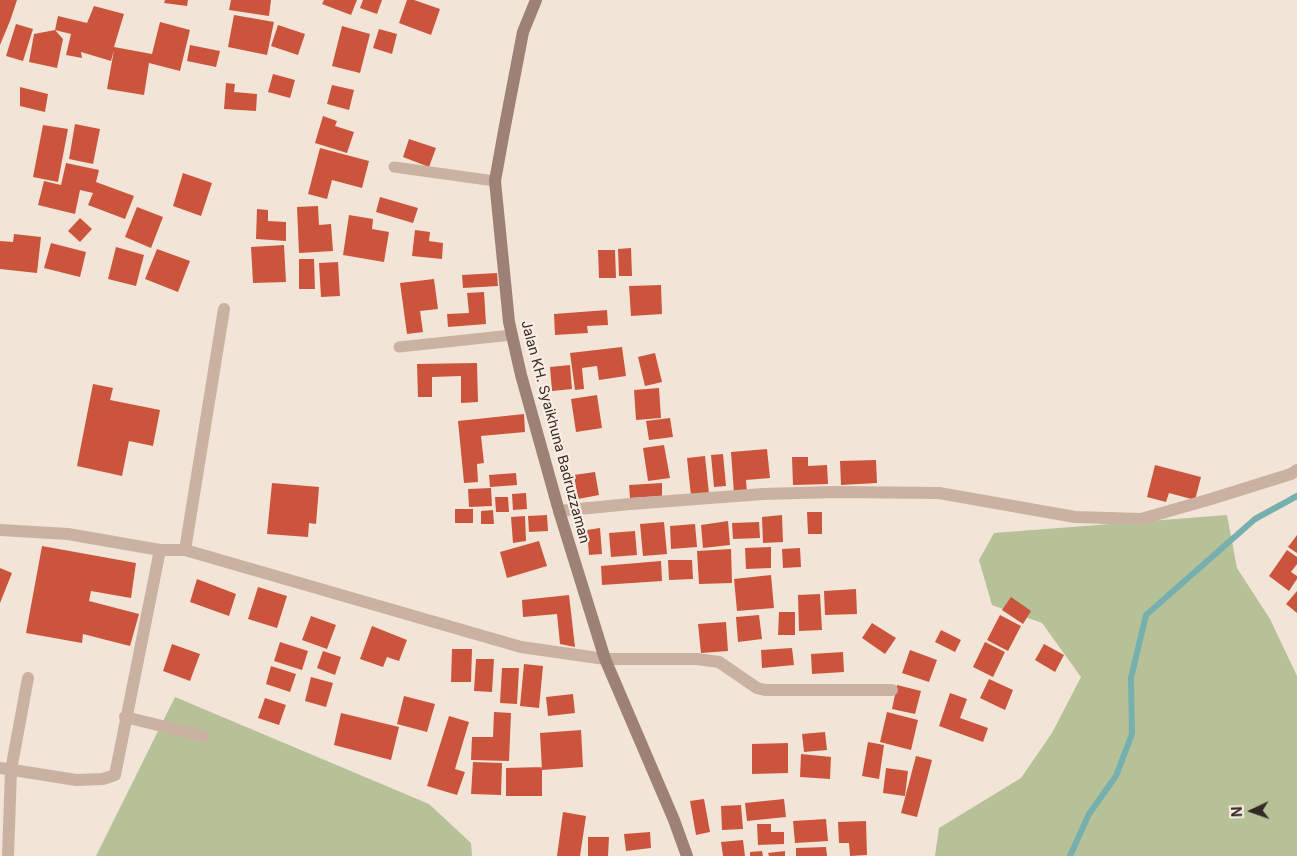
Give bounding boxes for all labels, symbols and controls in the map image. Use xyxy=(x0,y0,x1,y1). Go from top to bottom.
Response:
street label: Jalan KH. Syaikhuna Badruzzaman xyxy=(517,319,593,545)
north arrow xyxy=(1227,786,1277,836)
text: N xyxy=(1228,806,1245,818)

